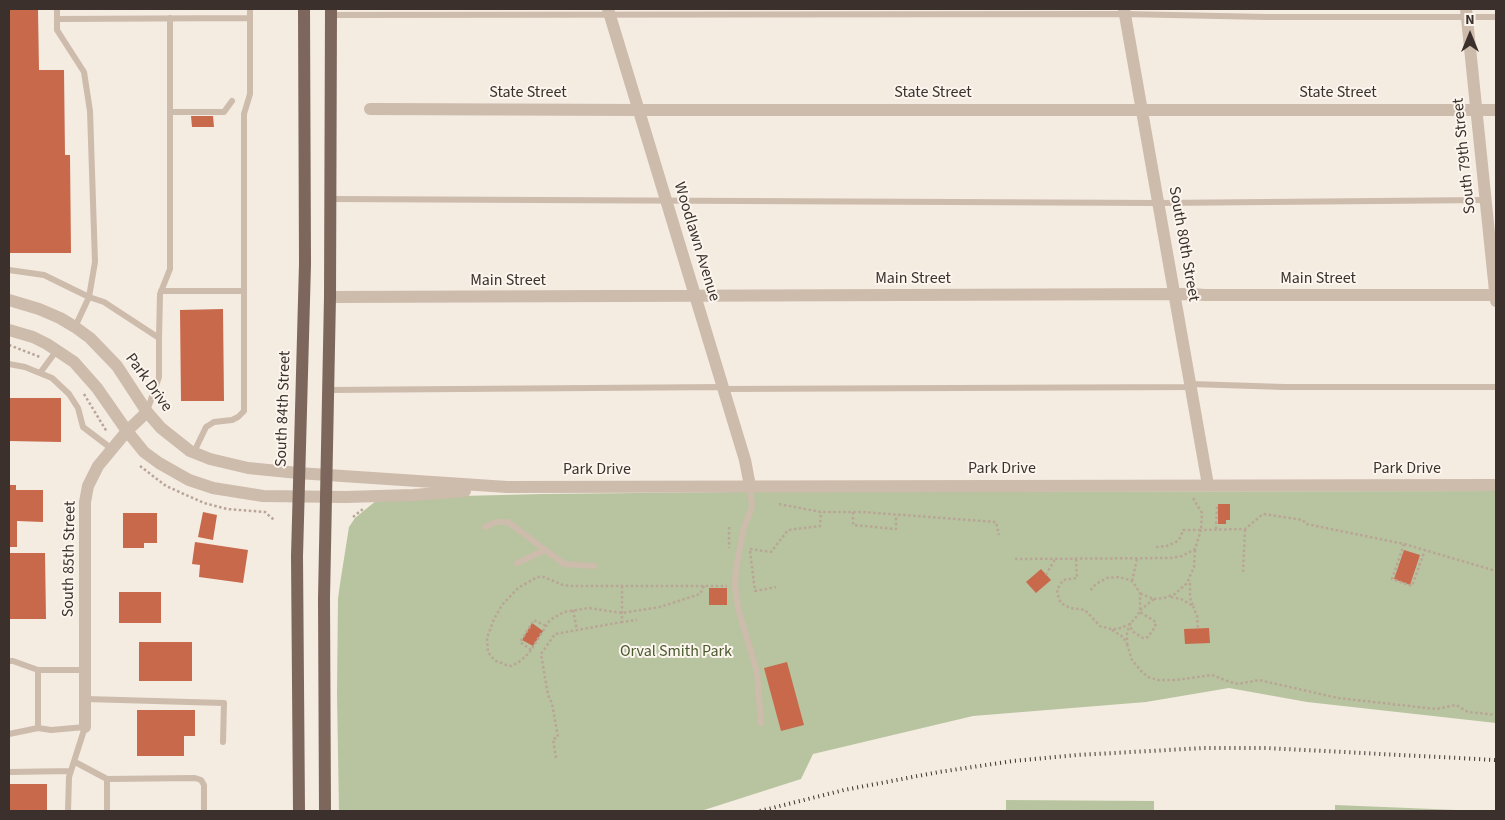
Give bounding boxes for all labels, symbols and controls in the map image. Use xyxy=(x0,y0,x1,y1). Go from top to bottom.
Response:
north arrow xyxy=(1445,10,1495,60)
text: N xyxy=(1465,10,1475,30)
street label: State Street xyxy=(489,83,567,103)
street label: State Street xyxy=(894,83,972,103)
street label: State Street xyxy=(1299,83,1377,103)
street label: South 79th Street xyxy=(1449,97,1481,215)
street label: Woodlawn Avenue xyxy=(669,180,723,304)
street label: South 80th Street xyxy=(1163,185,1203,303)
street label: Main Street xyxy=(875,269,951,289)
street label: Main Street xyxy=(1280,269,1356,289)
street label: Main Street xyxy=(470,271,546,291)
street label: Park Drive xyxy=(120,350,176,416)
street label: South 84th Street xyxy=(272,350,296,468)
street label: Park Drive xyxy=(968,459,1036,479)
street label: Park Drive xyxy=(1373,459,1441,479)
street label: Park Drive xyxy=(563,460,631,480)
street label: South 85th Street xyxy=(59,501,81,617)
park label: Orval Smith Park xyxy=(620,642,732,662)

